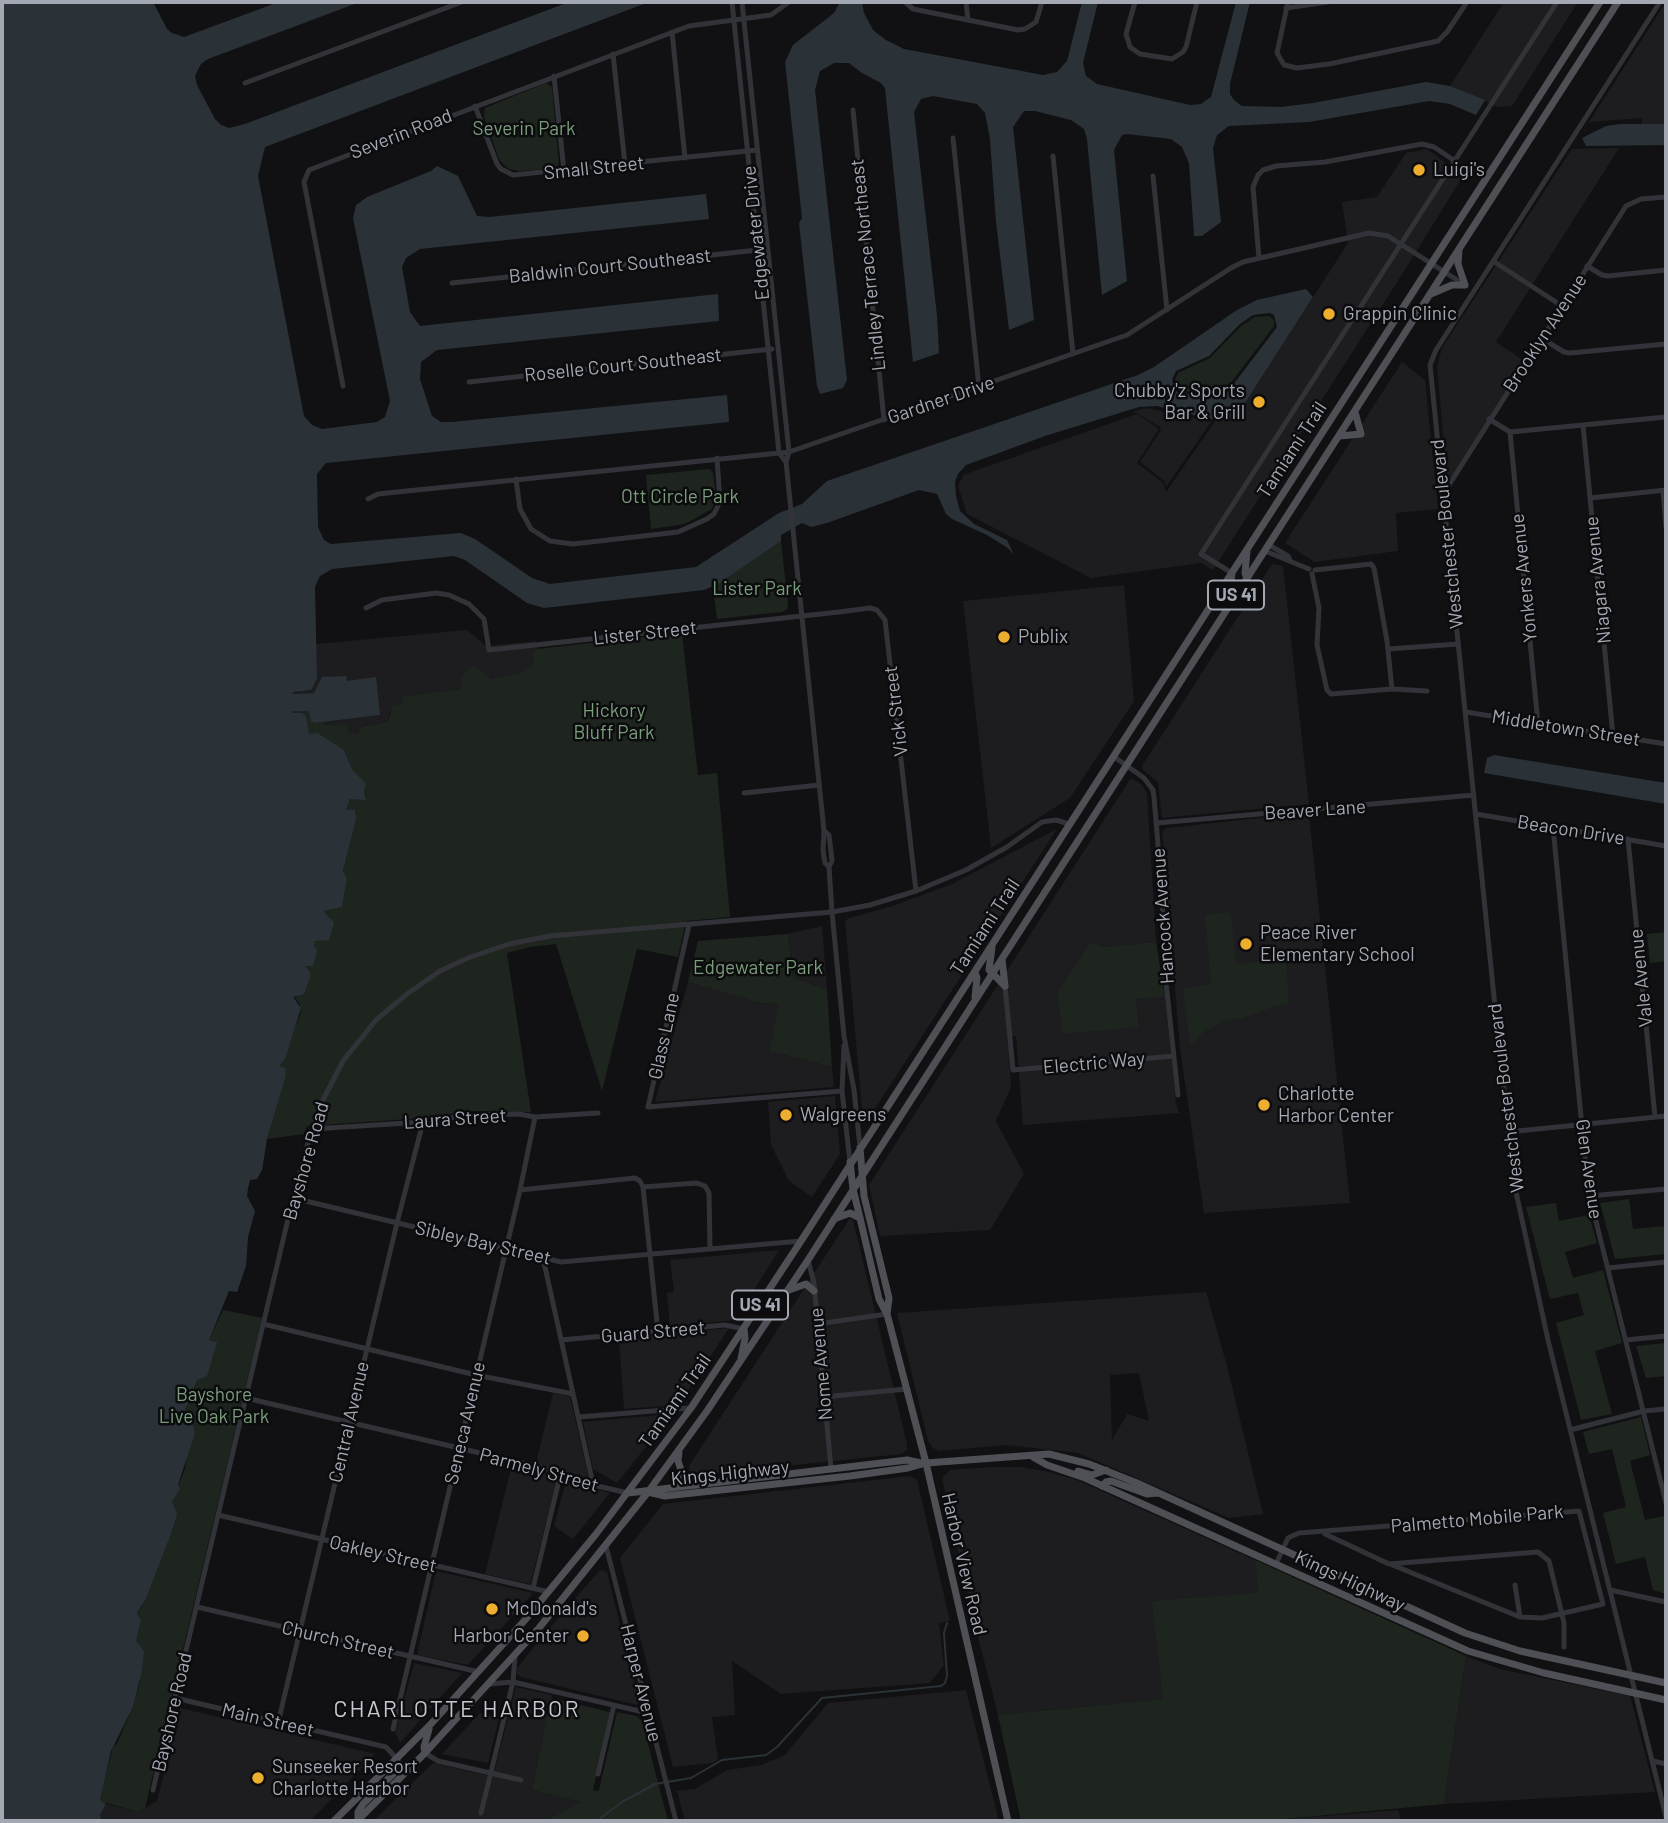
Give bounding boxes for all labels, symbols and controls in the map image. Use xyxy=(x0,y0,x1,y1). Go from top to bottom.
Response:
street label: Severin Road xyxy=(347,104,455,164)
park label: Severin Park xyxy=(473,118,575,140)
street label: Small Street xyxy=(543,151,645,185)
street label: Lindley Terrace Northeast xyxy=(846,158,890,372)
place label: Luigi's xyxy=(1433,159,1485,181)
marker: Luigi's xyxy=(1411,162,1427,178)
street label: Edgewater Drive xyxy=(738,165,774,301)
street label: Baldwin Court Southeast xyxy=(508,244,712,288)
street label: Brooklyn Avenue xyxy=(1498,270,1592,396)
place label: Grappin Clinic xyxy=(1343,303,1457,325)
marker: Grappin Clinic xyxy=(1321,306,1337,322)
street label: Roselle Court Southeast xyxy=(523,343,723,387)
street label: Gardner Drive xyxy=(884,371,998,429)
place label: Chubby'z Sports Bar & Grill xyxy=(1114,380,1245,424)
marker: Chubby'z Sports Bar & Grill xyxy=(1251,394,1267,410)
street label: Tamiami Trail xyxy=(1252,397,1332,503)
street label: Westchester Boulevard xyxy=(1426,438,1468,630)
park label: Ott Circle Park xyxy=(621,486,739,508)
street label: Yonkers Avenue xyxy=(1506,512,1542,644)
street label: Niagara Avenue xyxy=(1580,515,1616,645)
park label: Lister Park xyxy=(712,578,802,600)
road number: US 41 xyxy=(1208,580,1264,610)
street label: Lister Street xyxy=(592,616,698,650)
place label: Publix xyxy=(1018,626,1068,648)
marker: Publix xyxy=(996,629,1012,645)
street label: Vick Street xyxy=(879,664,913,758)
park label: Hickory Bluff Park xyxy=(573,700,655,744)
street label: Middletown Street xyxy=(1490,705,1642,751)
street label: Beaver Lane xyxy=(1263,795,1367,825)
street label: Beacon Drive xyxy=(1516,810,1626,850)
street label: Hancock Avenue xyxy=(1147,847,1179,985)
street label: Tamiami Trail xyxy=(945,874,1025,980)
place label: Peace River Elementary School xyxy=(1260,922,1415,966)
street label: Vale Avenue xyxy=(1625,928,1657,1028)
marker: Peace River Elementary School xyxy=(1238,936,1254,952)
park label: Edgewater Park xyxy=(693,957,823,979)
street label: Glass Lane xyxy=(644,990,684,1082)
street label: Westchester Boulevard xyxy=(1483,1002,1529,1194)
street label: Electric Way xyxy=(1042,1047,1146,1079)
place label: Charlotte Harbor Center xyxy=(1278,1083,1394,1127)
marker: Charlotte Harbor Center xyxy=(1256,1097,1272,1113)
street label: Bayshore Road xyxy=(278,1099,334,1223)
street label: Laura Street xyxy=(403,1104,507,1134)
place label: Walgreens xyxy=(800,1104,886,1126)
marker: Walgreens xyxy=(778,1107,794,1123)
street label: Glen Avenue xyxy=(1571,1118,1607,1220)
street label: Sibley Bay Street xyxy=(413,1216,553,1270)
road number: US 41 xyxy=(732,1290,788,1320)
street label: Nome Avenue xyxy=(805,1307,837,1421)
street label: Guard Street xyxy=(600,1316,706,1348)
street label: Tamiami Trail xyxy=(634,1349,716,1453)
street label: Central Avenue xyxy=(324,1359,374,1485)
street label: Seneca Avenue xyxy=(440,1359,490,1487)
park label: Bayshore Live Oak Park xyxy=(159,1384,269,1428)
street label: Parmely Street xyxy=(477,1443,601,1497)
street label: Kings Highway xyxy=(670,1455,790,1491)
street label: Harbor View Road xyxy=(936,1490,992,1638)
street label: Palmetto Mobile Park xyxy=(1390,1500,1564,1538)
street label: Oakley Street xyxy=(327,1531,439,1577)
street label: Kings Highway xyxy=(1291,1546,1409,1616)
place label: McDonald's xyxy=(506,1598,597,1620)
marker: McDonald's xyxy=(484,1601,500,1617)
street label: Church Street xyxy=(280,1616,396,1664)
street label: Harper Avenue xyxy=(615,1622,667,1744)
place label: Harbor Center xyxy=(453,1625,569,1647)
marker: Harbor Center xyxy=(575,1628,591,1644)
street label: Bayshore Road xyxy=(147,1650,197,1774)
district label: CHARLOTTE HARBOR xyxy=(336,1695,578,1723)
street label: Main Street xyxy=(220,1698,316,1742)
place label: Sunseeker Resort Charlotte Harbor xyxy=(272,1756,418,1800)
marker: Sunseeker Resort Charlotte Harbor xyxy=(250,1770,266,1786)

